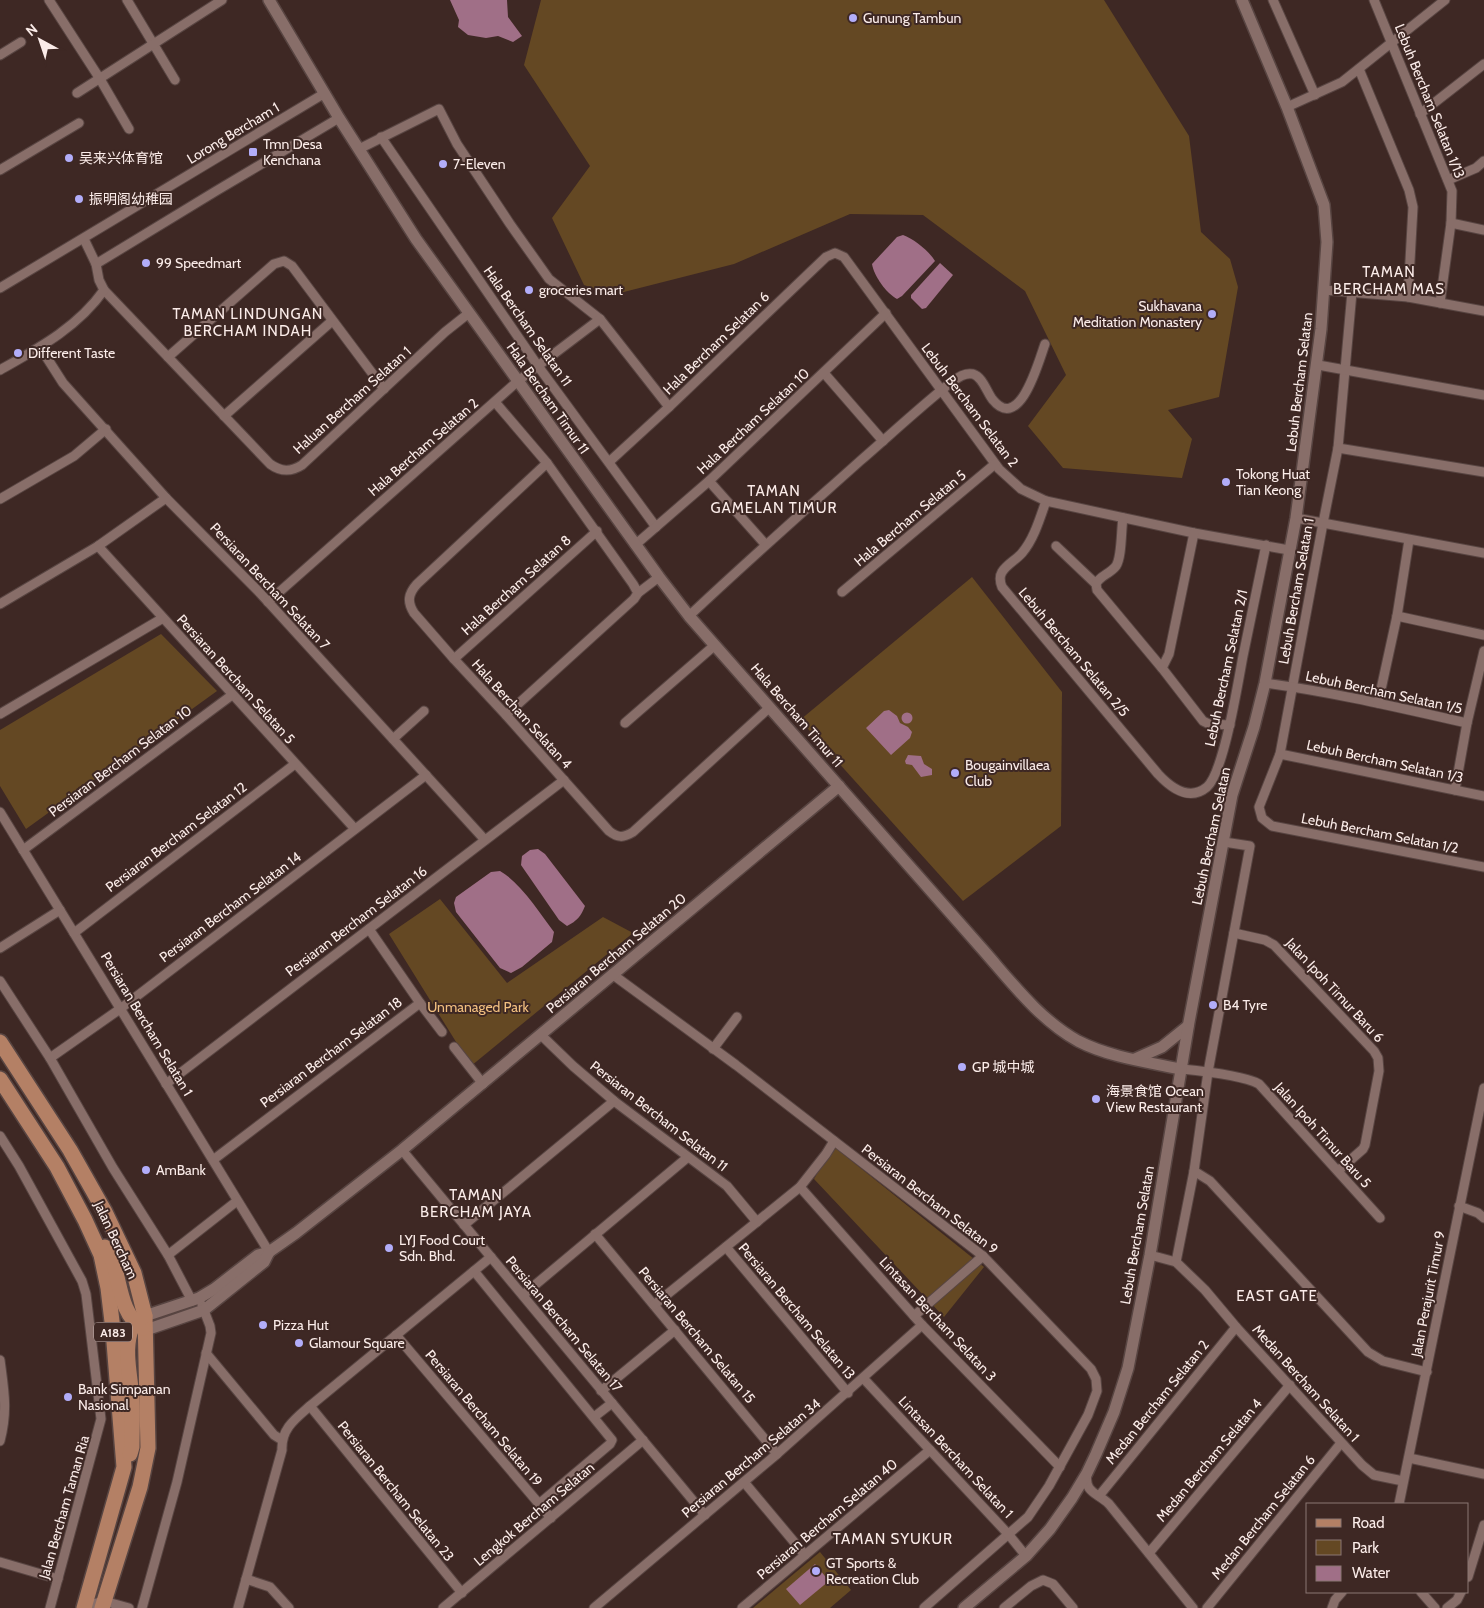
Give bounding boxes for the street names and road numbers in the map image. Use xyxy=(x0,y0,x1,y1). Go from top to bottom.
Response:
street label: Lebuh Bercham Selatan 1/13 xyxy=(1391,21,1469,181)
street label: Lorong Bercham 1 xyxy=(183,98,283,168)
street label: Hala Bercham Selatan 11 xyxy=(480,263,576,389)
street label: Hala Bercham Selatan 6 xyxy=(659,287,773,398)
street label: Lebuh Bercham Selatan xyxy=(1282,311,1316,453)
street label: Hala Bercham Timur 11 xyxy=(503,339,593,457)
street label: Lebuh Bercham Selatan 2 xyxy=(917,339,1023,471)
street label: Haluan Bercham Selatan 1 xyxy=(289,342,415,458)
street label: Hala Bercham Selatan 10 xyxy=(693,364,813,478)
street label: Hala Bercham Selatan 2 xyxy=(364,394,482,500)
street label: Hala Bercham Selatan 5 xyxy=(850,466,970,570)
street label: Lebuh Bercham Selatan 1 xyxy=(1274,517,1318,665)
street label: Persiaran Bercham Selatan 7 xyxy=(206,519,334,653)
street label: Hala Bercham Selatan 8 xyxy=(457,531,575,639)
street label: Lebuh Bercham Selatan 2/5 xyxy=(1015,584,1133,720)
street label: Lebuh Bercham Selatan 2/1 xyxy=(1201,588,1251,748)
street label: Persiaran Bercham Selatan 5 xyxy=(173,611,299,747)
street label: Hala Bercham Selatan 4 xyxy=(468,655,576,773)
street label: Hala Bercham Timur 11 xyxy=(747,659,847,771)
street label: Lebuh Bercham Selatan 1/5 xyxy=(1304,667,1464,717)
street label: Persiaran Bercham Selatan 10 xyxy=(45,701,195,821)
street label: Lebuh Bercham Selatan 1/3 xyxy=(1305,736,1465,786)
street label: Lebuh Bercham Selatan xyxy=(1188,765,1234,906)
street label: Persiaran Bercham Selatan 12 xyxy=(102,778,250,896)
street label: Lebuh Bercham Selatan 1/2 xyxy=(1300,809,1460,857)
street label: Persiaran Bercham Selatan 14 xyxy=(155,848,305,966)
street label: Persiaran Bercham Selatan 16 xyxy=(282,862,431,980)
street label: Persiaran Bercham Selatan 20 xyxy=(542,889,690,1017)
street label: Jalan Ipoh Timur Baru 6 xyxy=(1281,933,1388,1046)
street label: Persiaran Bercham Selatan 1 xyxy=(97,949,197,1099)
street label: Persiaran Bercham Selatan 18 xyxy=(256,993,406,1111)
street label: Persiaran Bercham Selatan 11 xyxy=(587,1057,731,1175)
street label: Jalan Ipoh Timur Baru 5 xyxy=(1270,1078,1375,1192)
street label: Persiaran Bercham Selatan 9 xyxy=(858,1140,1002,1258)
street label: Lebuh Bercham Selatan xyxy=(1116,1164,1158,1306)
street label: Jalan Bercham xyxy=(90,1197,142,1282)
street label: Jalan Perajurit Timur 9 xyxy=(1407,1229,1449,1360)
street label: Persiaran Bercham Selatan 13 xyxy=(735,1239,859,1383)
street label: Persiaran Bercham Selatan 17 xyxy=(502,1252,626,1396)
street label: Lintasan Bercham Selatan 3 xyxy=(876,1253,1000,1385)
street label: Persiaran Bercham Selatan 15 xyxy=(635,1263,759,1407)
street label: Medan Bercham Selatan 1 xyxy=(1248,1321,1364,1445)
road number: A183 xyxy=(94,1322,132,1341)
street label: Medan Bercham Selatan 2 xyxy=(1101,1336,1213,1468)
street label: Persiaran Bercham Selatan 19 xyxy=(422,1346,547,1490)
street label: Lintasan Bercham Selatan 1 xyxy=(895,1392,1017,1522)
street label: Persiaran Bercham Selatan 34 xyxy=(678,1395,824,1521)
street label: Medan Bercham Selatan 4 xyxy=(1152,1395,1266,1525)
street label: Persiaran Bercham Selatan 23 xyxy=(334,1417,458,1565)
street label: Jalan Bercham Taman Ria xyxy=(35,1433,93,1582)
street label: Medan Bercham Selatan 6 xyxy=(1207,1451,1319,1583)
street label: Persiaran Bercham Selatan 40 xyxy=(753,1455,901,1583)
street label: Lengkok Bercham Selatan xyxy=(470,1458,598,1570)

